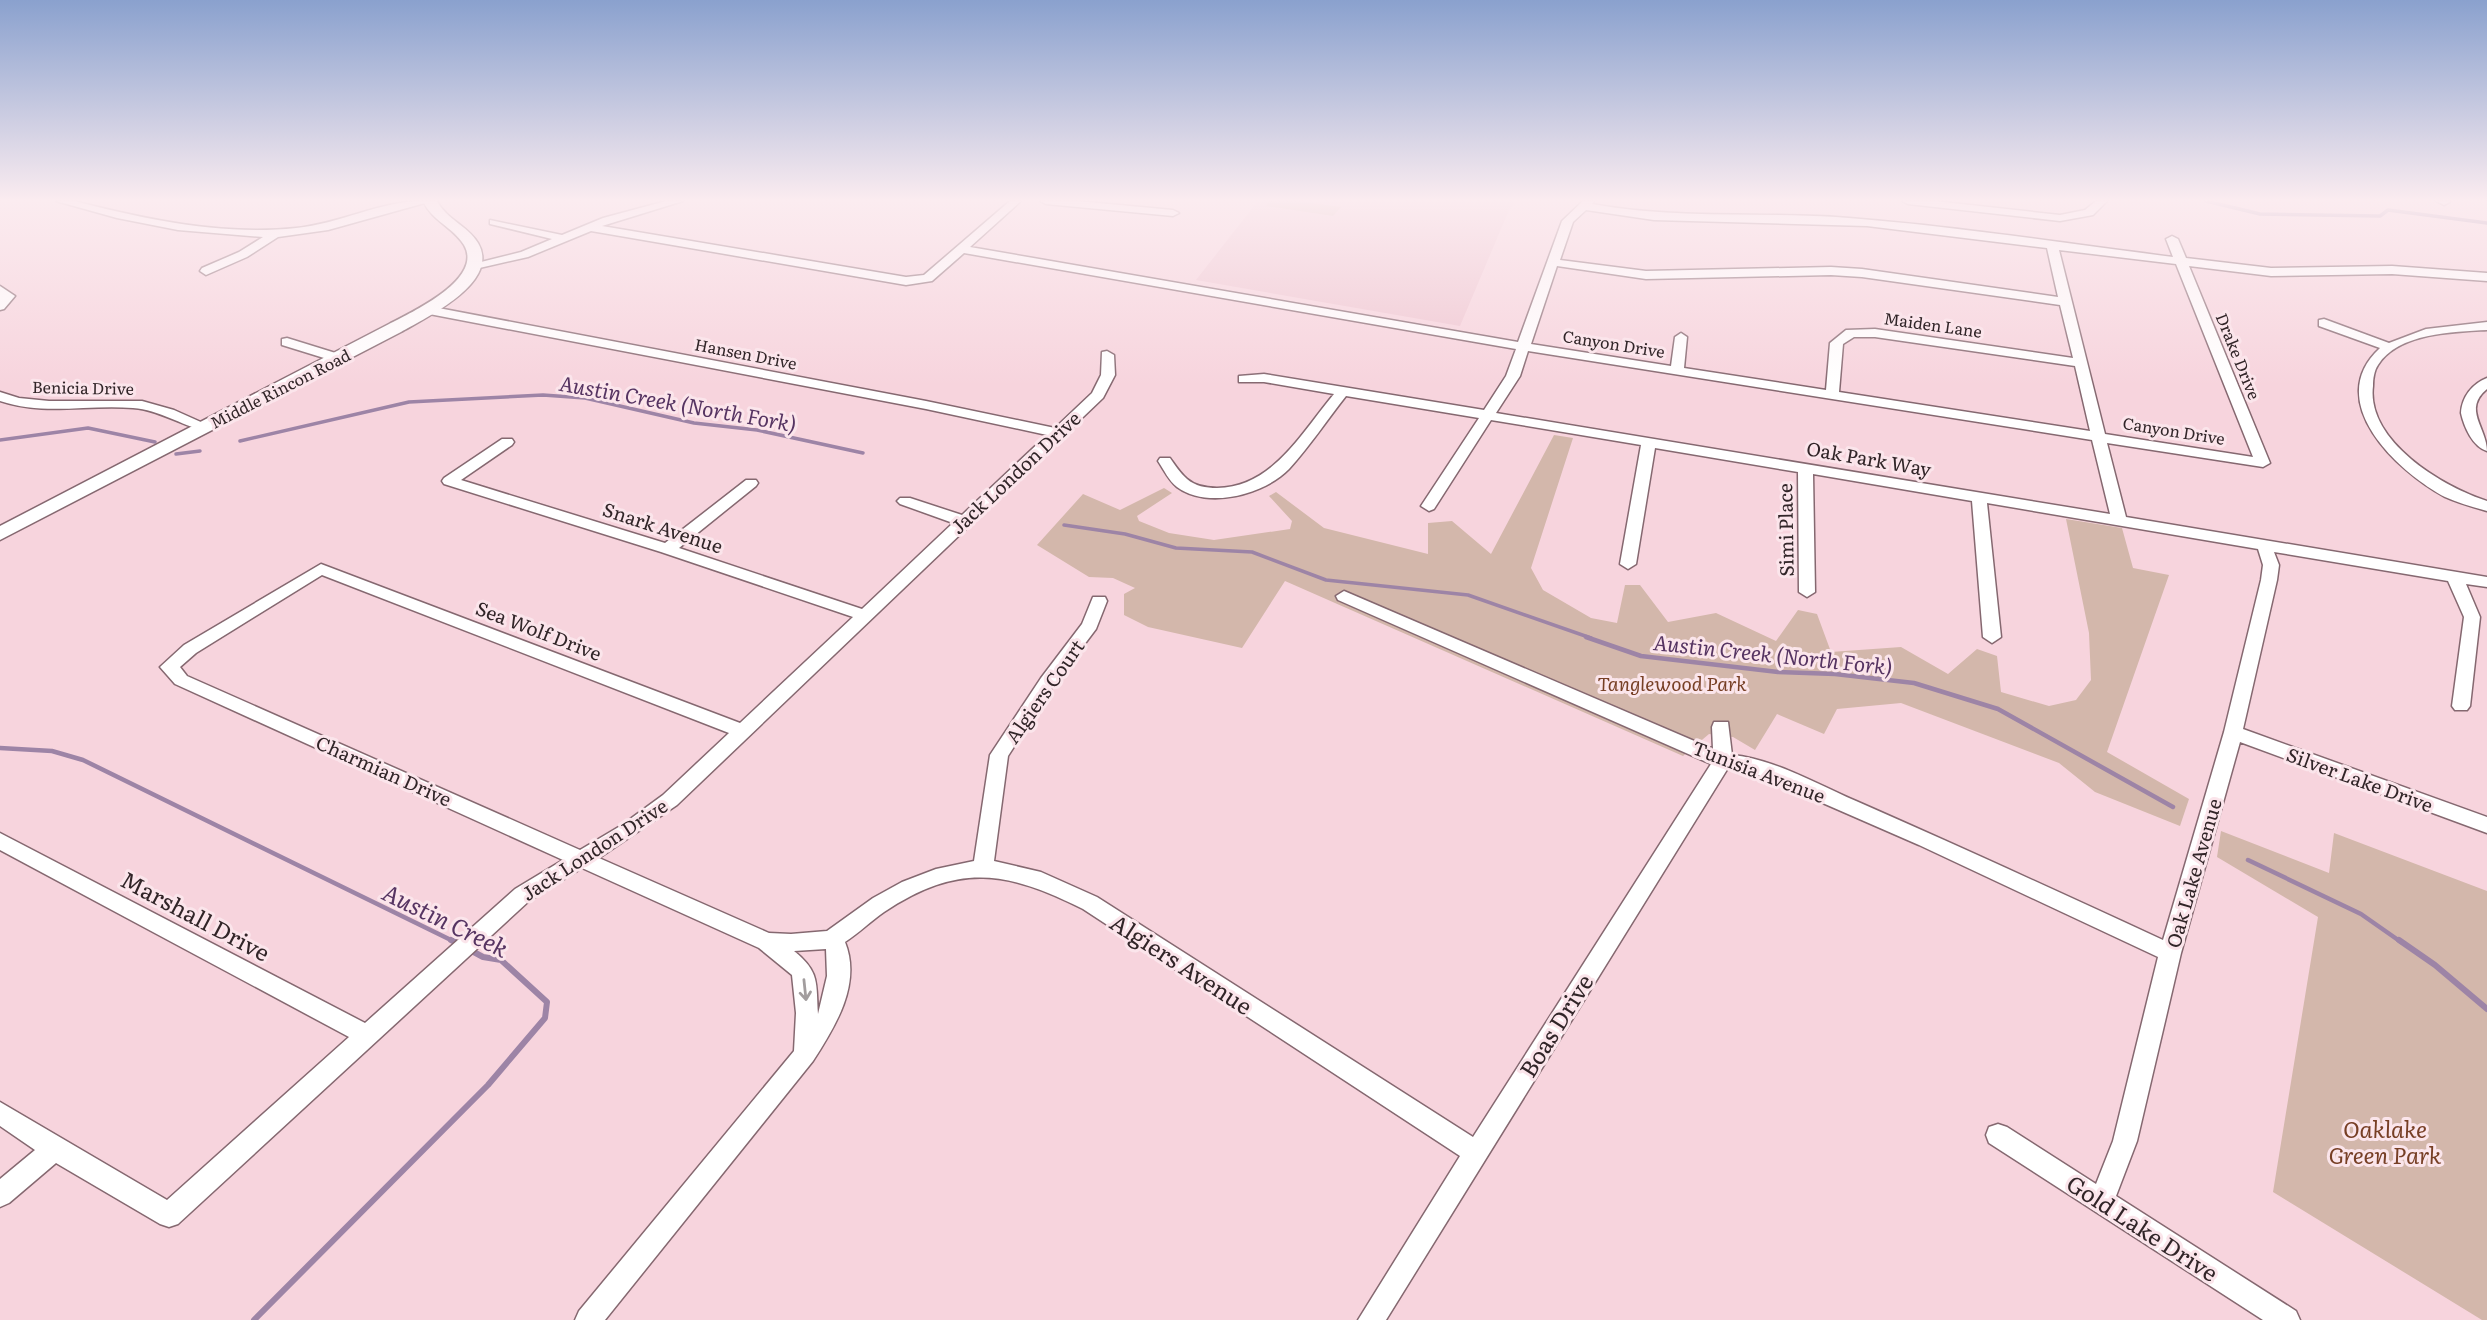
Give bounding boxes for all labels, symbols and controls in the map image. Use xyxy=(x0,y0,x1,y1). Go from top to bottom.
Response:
street label: Maiden Lane xyxy=(1882,305,1984,343)
street label: Drake Drive xyxy=(2211,309,2267,403)
street label: Canyon Drive xyxy=(1561,323,1667,363)
street label: Hansen Drive xyxy=(693,331,799,375)
street label: Middle Rincon Road xyxy=(206,342,354,434)
water label: Austin Creek (North Fork) xyxy=(557,366,799,438)
street label: Benicia Drive xyxy=(32,374,134,400)
street label: Jack London Drive xyxy=(944,404,1086,540)
street label: Canyon Drive xyxy=(2121,410,2227,450)
street label: Oak Park Way xyxy=(1804,433,1934,483)
street label: Simi Place xyxy=(1770,483,1800,577)
street label: Snark Avenue xyxy=(599,494,727,560)
street label: Sea Wolf Drive xyxy=(472,593,606,667)
water label: Austin Creek (North Fork) xyxy=(1652,625,1894,681)
street label: Algiers Court xyxy=(998,633,1090,749)
park label: Tanglewood Park xyxy=(1597,669,1747,697)
street label: Charmian Drive xyxy=(312,728,456,812)
street label: Tunisia Avenue xyxy=(1689,733,1830,809)
street label: Silver Lake Drive xyxy=(2283,740,2437,819)
street label: Jack London Drive xyxy=(516,791,673,907)
street label: Oak Lake Avenue xyxy=(2158,795,2228,951)
street label: Marshall Drive xyxy=(116,861,276,969)
water label: Austin Creek xyxy=(377,873,516,965)
street label: Algiers Avenue xyxy=(1104,904,1260,1022)
street label: Boas Drive xyxy=(1510,967,1600,1083)
one-way arrow xyxy=(798,978,811,1000)
park label: Oaklake Green Park xyxy=(2329,1111,2442,1171)
street label: Gold Lake Drive xyxy=(2061,1165,2225,1289)

